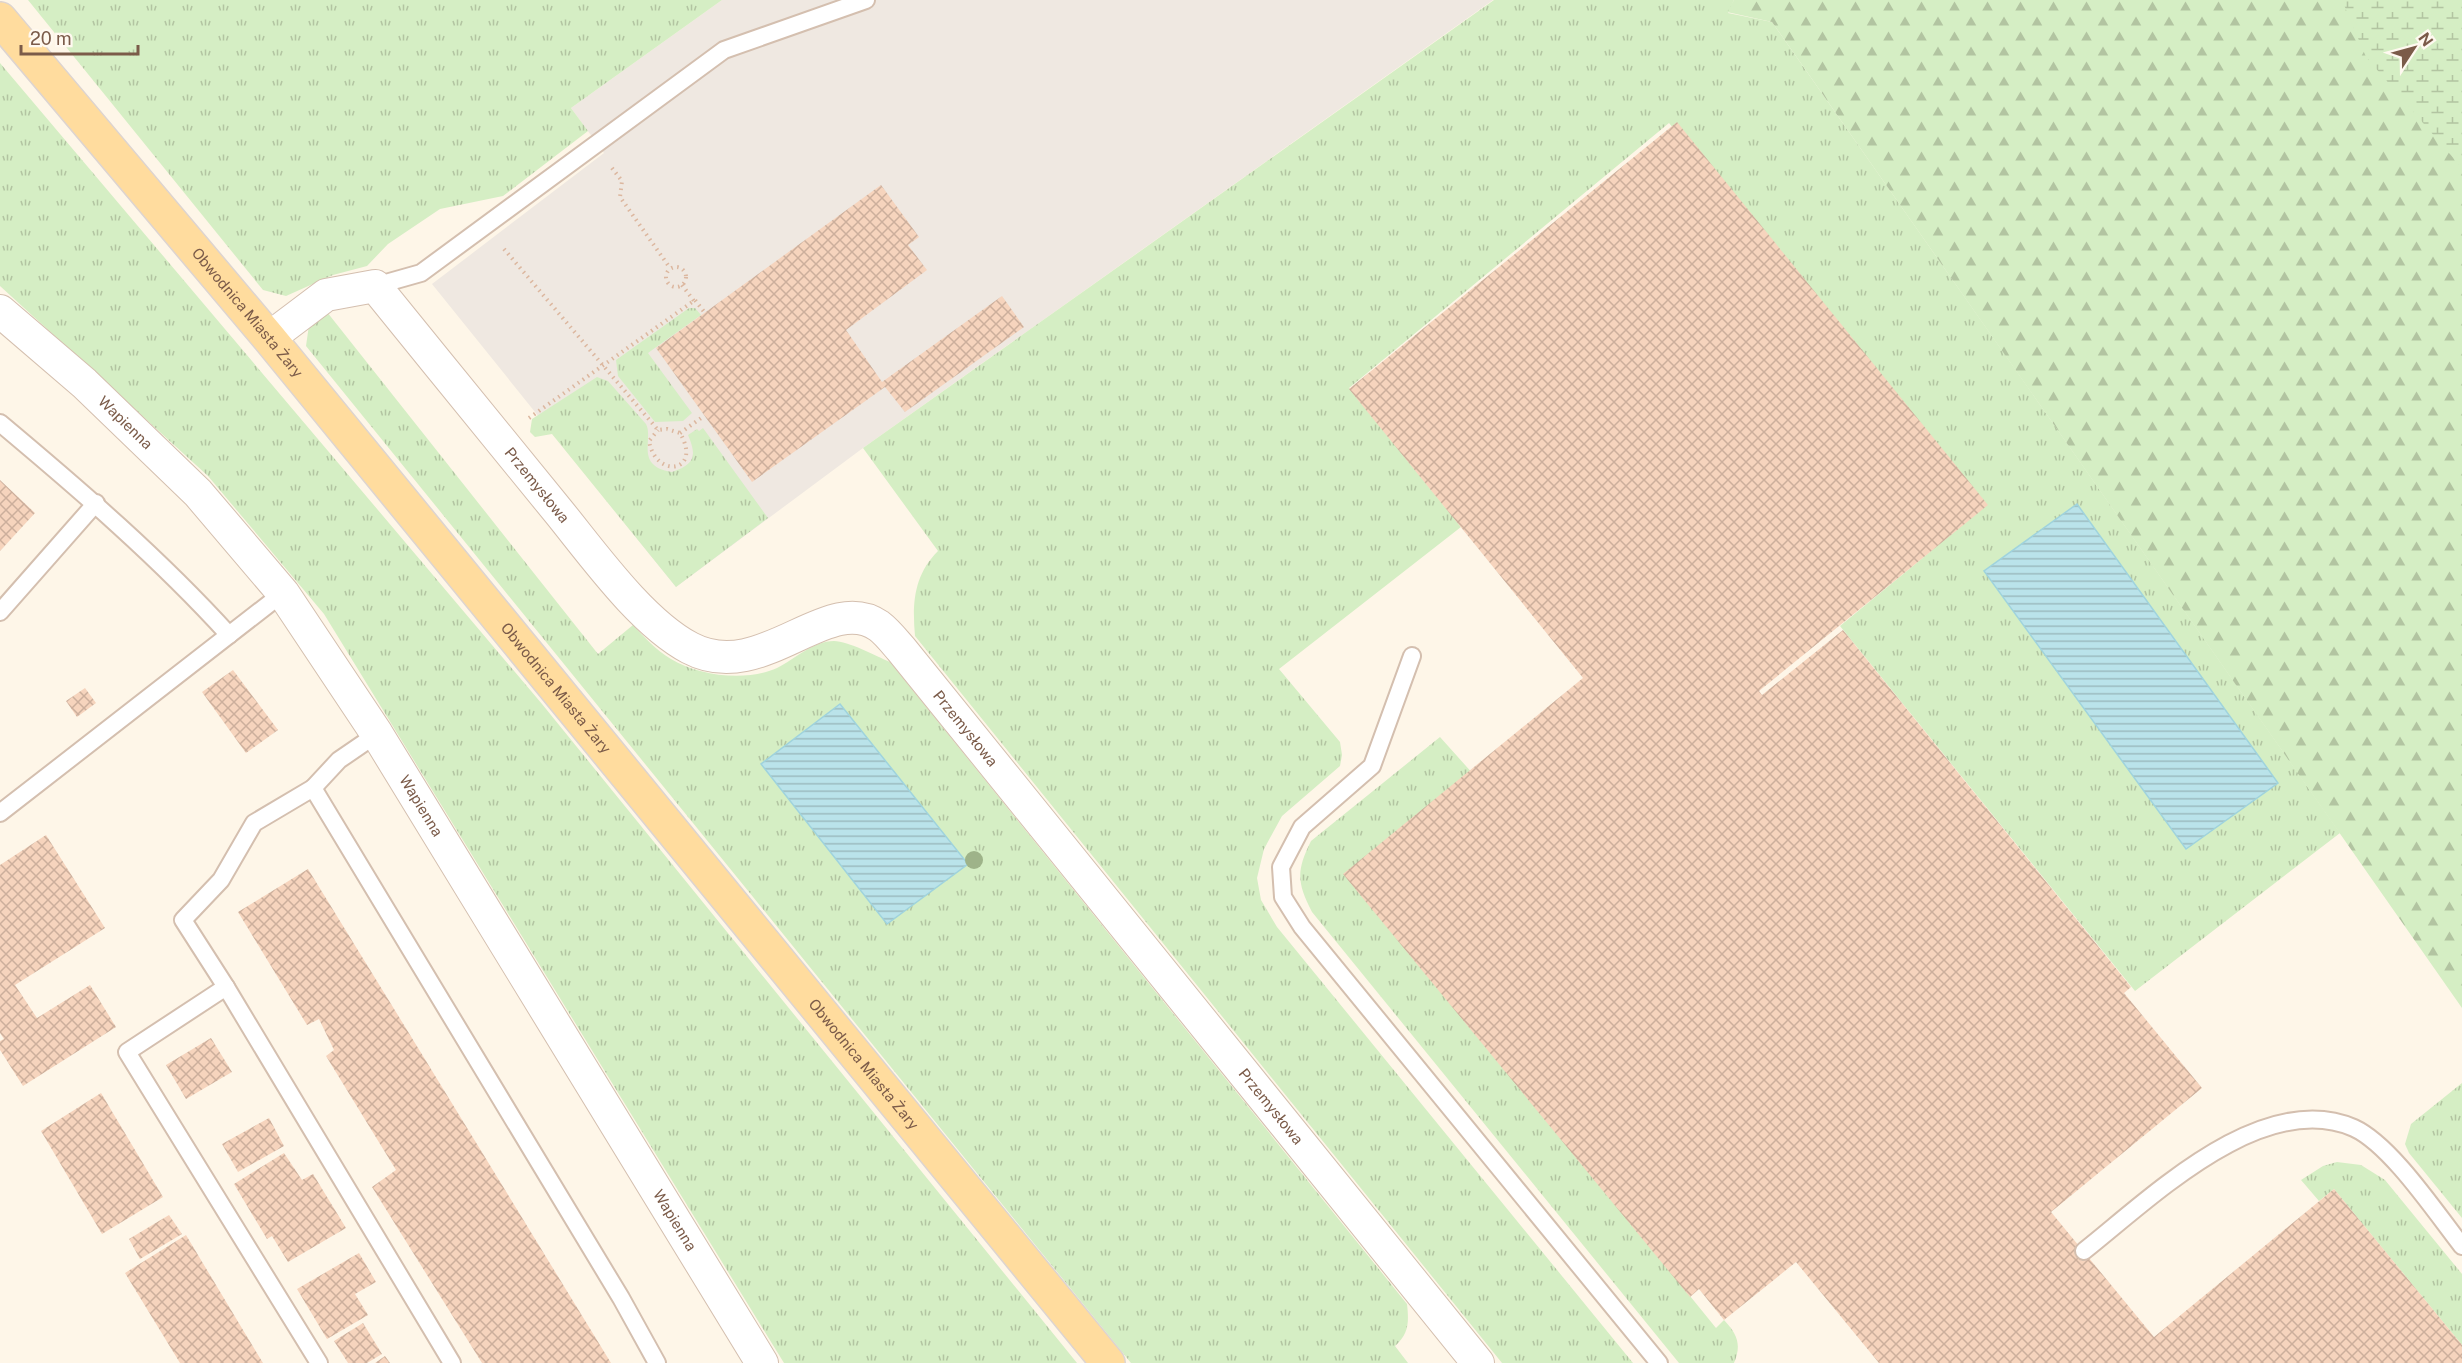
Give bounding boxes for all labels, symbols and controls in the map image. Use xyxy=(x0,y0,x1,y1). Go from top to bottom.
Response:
scale bar xyxy=(21,18,138,56)
north arrow xyxy=(2384,18,2444,78)
text: 20 m xyxy=(30,28,72,49)
text: N xyxy=(2414,29,2437,50)
street label: Obwodnica Miasta Żary xyxy=(189,244,307,381)
street label: Wapienna xyxy=(95,393,156,452)
street label: Przemysłowa xyxy=(502,444,573,526)
street label: Obwodnica Miasta Żary xyxy=(498,619,615,757)
street label: Przemysłowa xyxy=(930,687,1001,770)
street label: Wapienna xyxy=(396,772,447,839)
street label: Obwodnica Miasta Żary xyxy=(806,995,922,1133)
street label: Przemysłowa xyxy=(1235,1065,1307,1148)
street label: Wapienna xyxy=(650,1186,700,1254)

